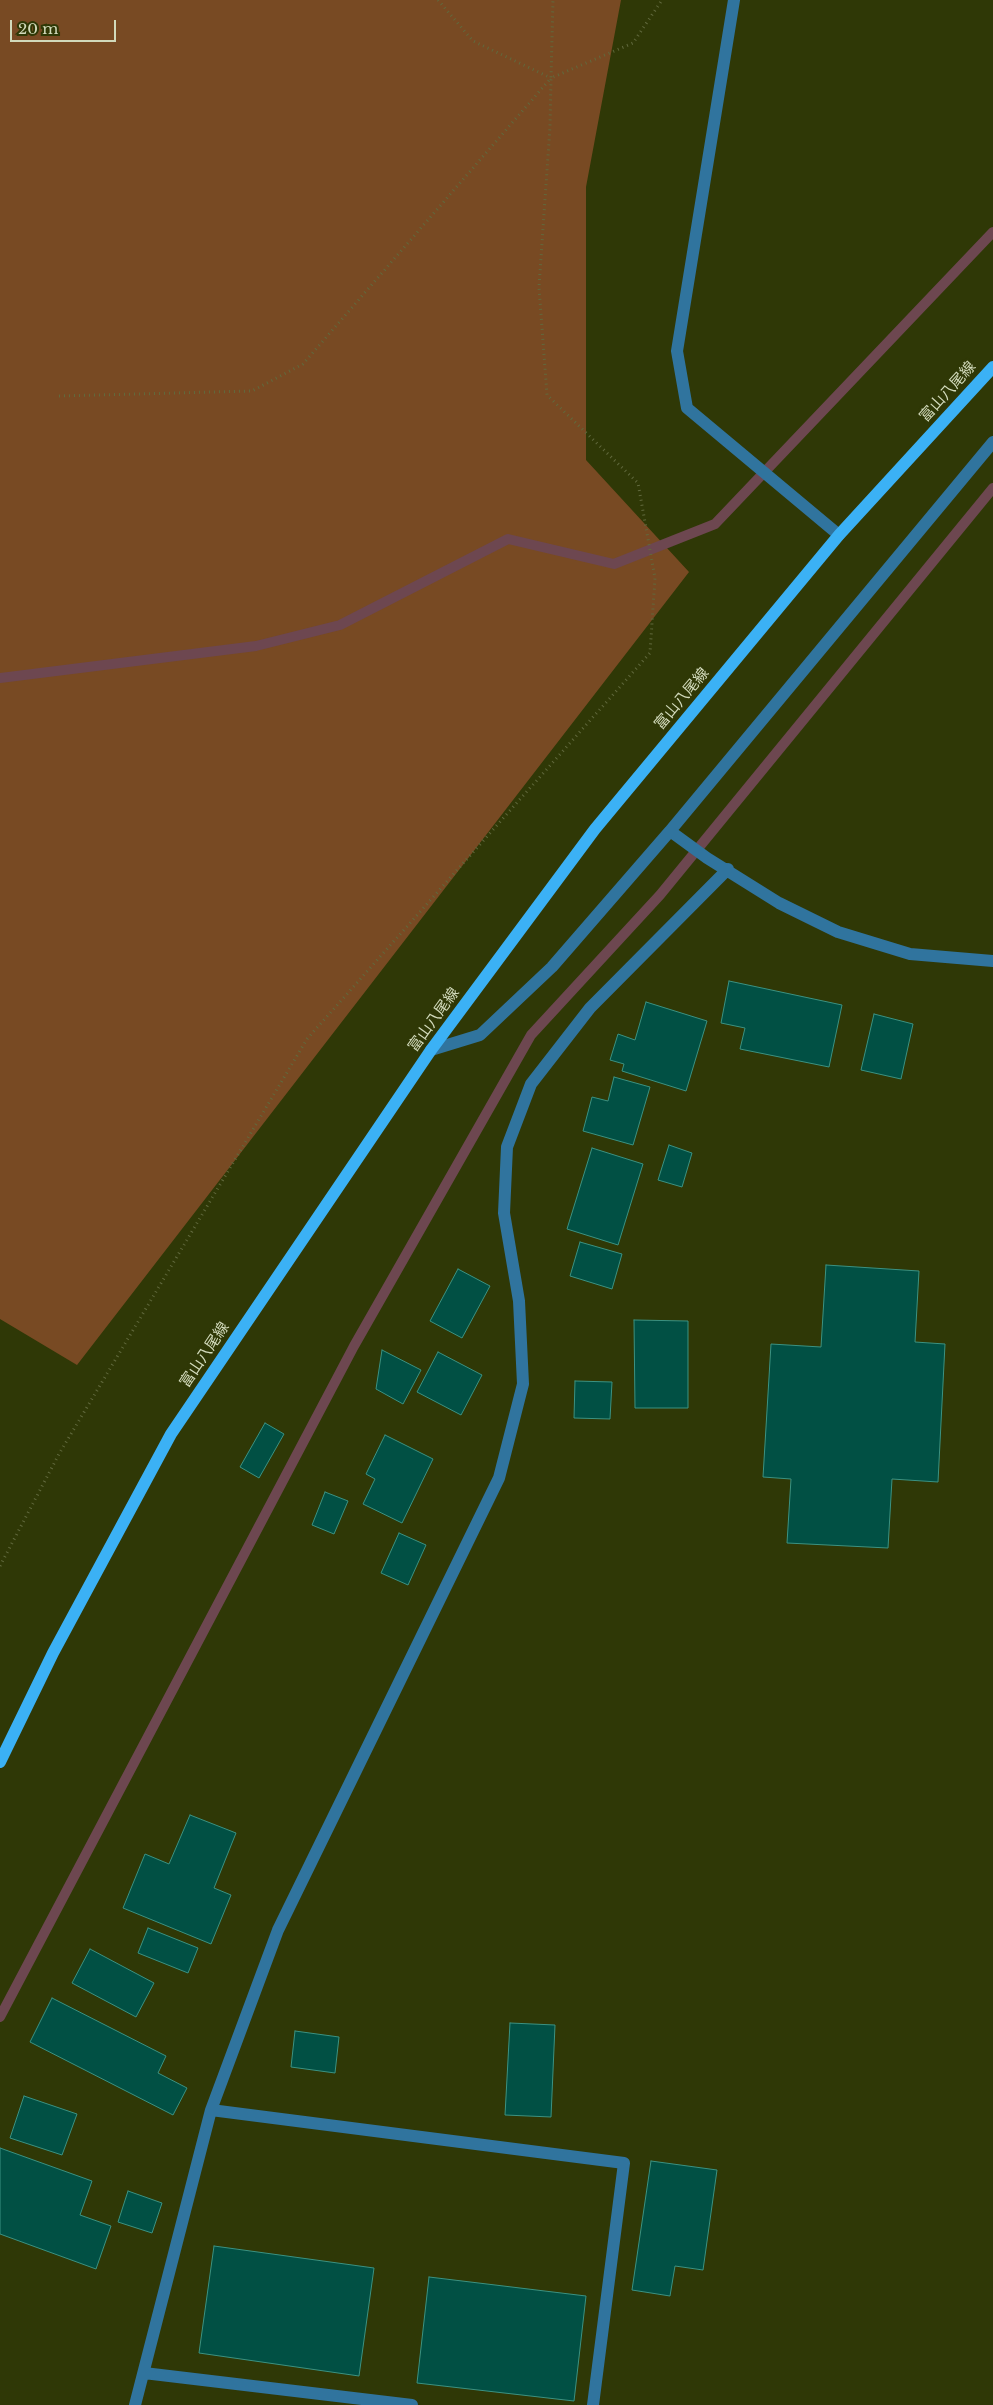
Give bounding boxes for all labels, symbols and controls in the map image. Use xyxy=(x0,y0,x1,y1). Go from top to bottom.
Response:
scale bar xyxy=(12,10,119,42)
text: 20 m xyxy=(18,19,58,38)
street label: 富山八尾線 xyxy=(916,358,980,426)
street label: 富山八尾線 xyxy=(651,664,713,734)
street label: 富山八尾線 xyxy=(405,984,463,1056)
street label: 富山八尾線 xyxy=(177,1319,233,1391)

